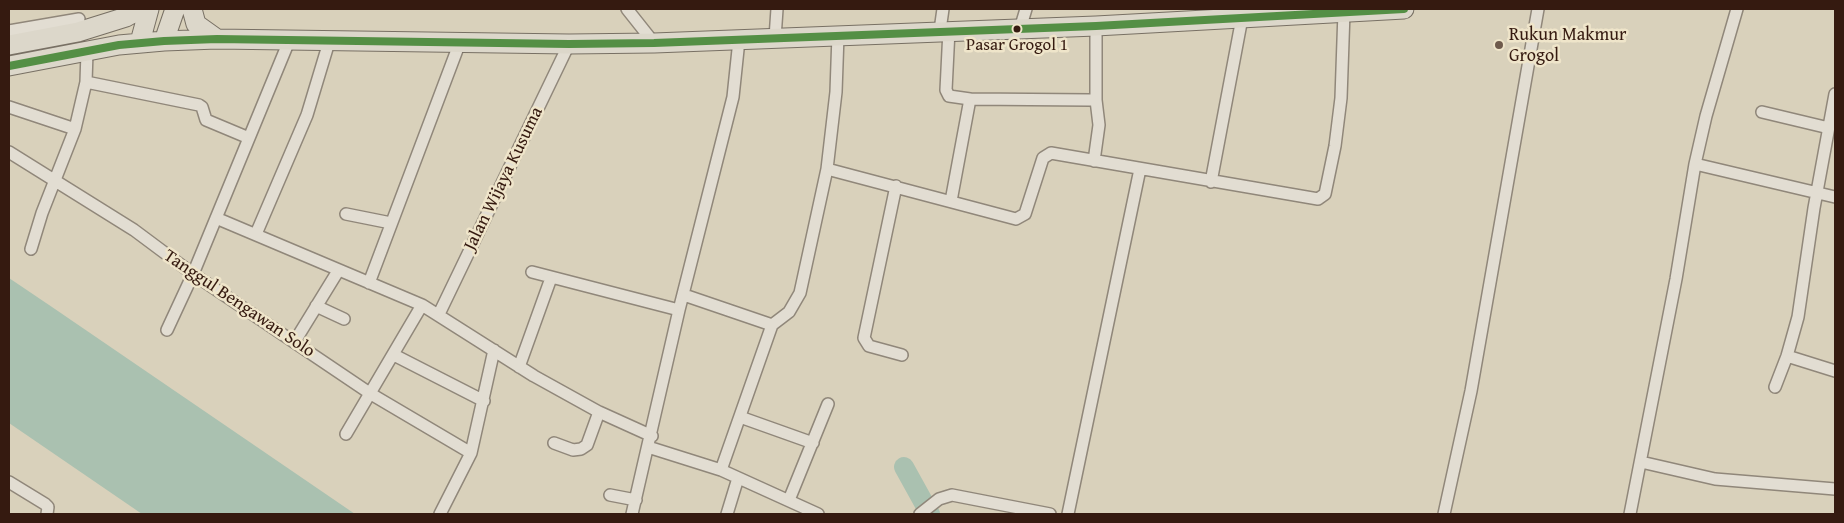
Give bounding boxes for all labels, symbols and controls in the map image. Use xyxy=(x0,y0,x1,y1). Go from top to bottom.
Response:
marker: Pasar Grogol 1 xyxy=(1012,24,1022,34)
place label: Rukun Makmur Grogol xyxy=(1509,24,1626,66)
place label: Pasar Grogol 1 xyxy=(966,36,1068,56)
marker: Rukun Makmur Grogol xyxy=(1493,39,1505,51)
street label: Jalan Wijaya Kusuma xyxy=(460,104,548,254)
street label: Tanggul Bengawan Solo xyxy=(159,245,319,363)

